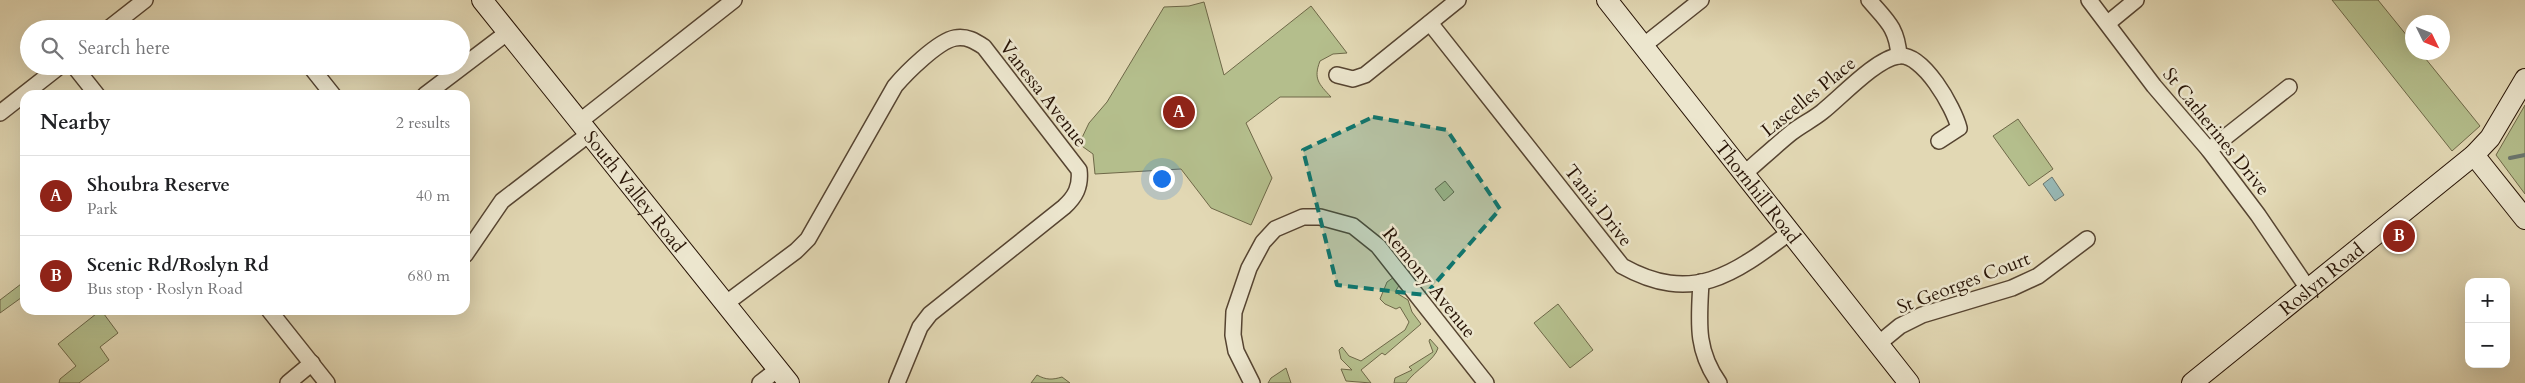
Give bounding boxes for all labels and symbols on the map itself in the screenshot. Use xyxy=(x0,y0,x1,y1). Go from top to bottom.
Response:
north arrow xyxy=(2405,15,2450,60)
street label: Vanessa Avenue xyxy=(993,35,1093,153)
street label: Lascelles Place xyxy=(1756,51,1861,143)
street label: St Catherines Drive xyxy=(2157,62,2276,201)
pin: A xyxy=(1163,93,1195,131)
street label: South Valley Road xyxy=(578,125,691,258)
street label: Thornhill Road xyxy=(1708,135,1806,249)
street label: Tania Drive xyxy=(1558,159,1638,252)
your location xyxy=(1149,166,1175,192)
pin: B xyxy=(2383,217,2415,255)
street label: Remony Avenue xyxy=(1376,222,1482,344)
street label: Roslyn Road xyxy=(2274,237,2370,322)
street label: St Georges Court xyxy=(1893,246,2034,320)

